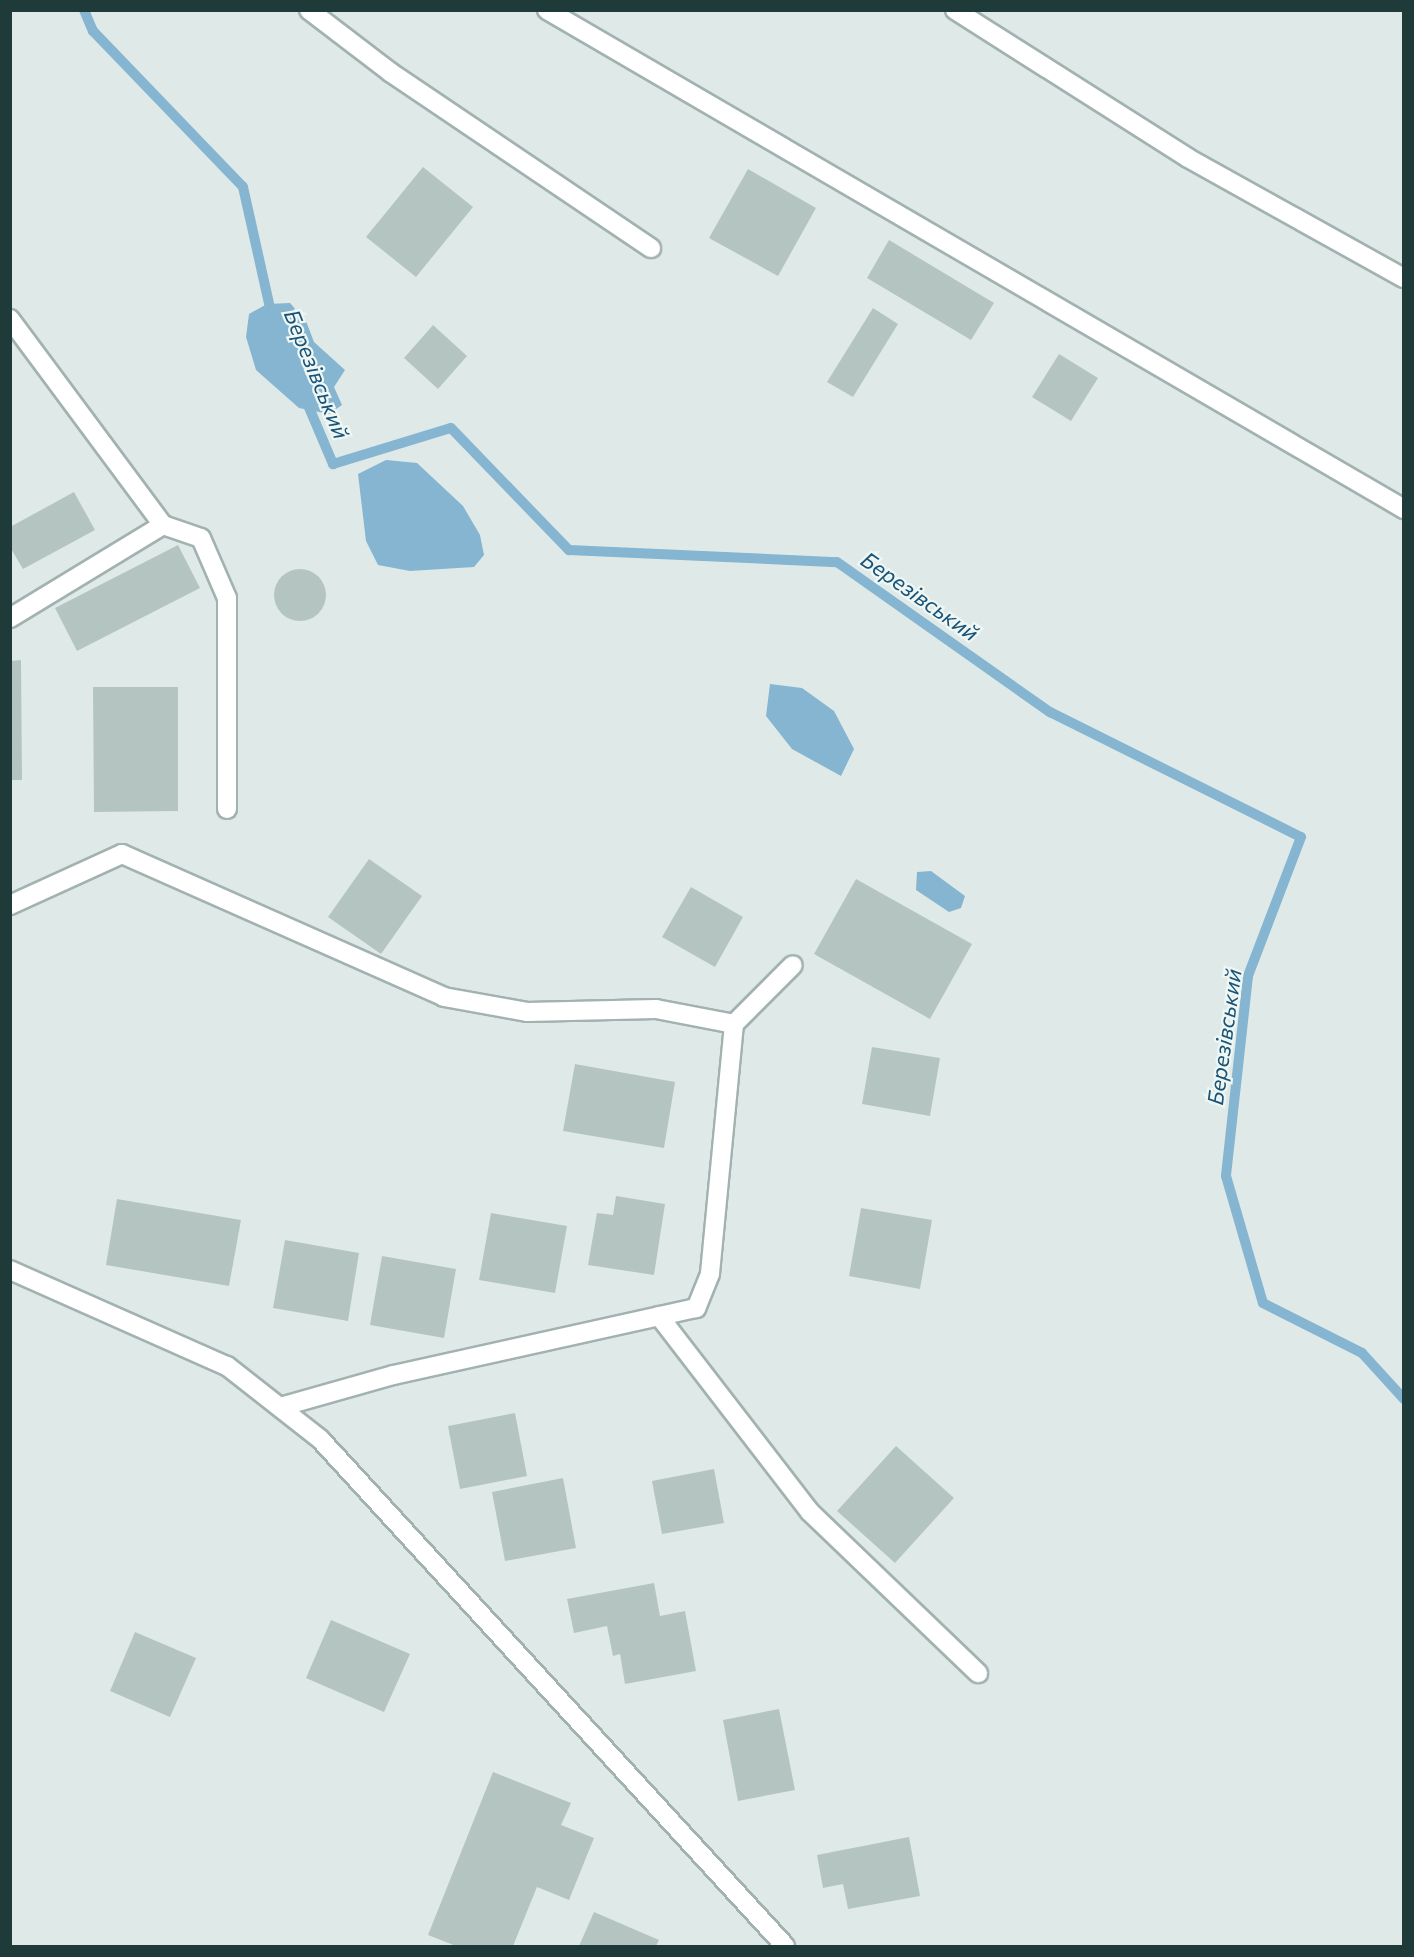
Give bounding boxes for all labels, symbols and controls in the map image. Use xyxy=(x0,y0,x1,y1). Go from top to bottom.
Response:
water label: Березівський xyxy=(279,306,355,442)
water label: Березівський xyxy=(856,546,984,646)
water label: Березівський xyxy=(1201,967,1247,1107)

